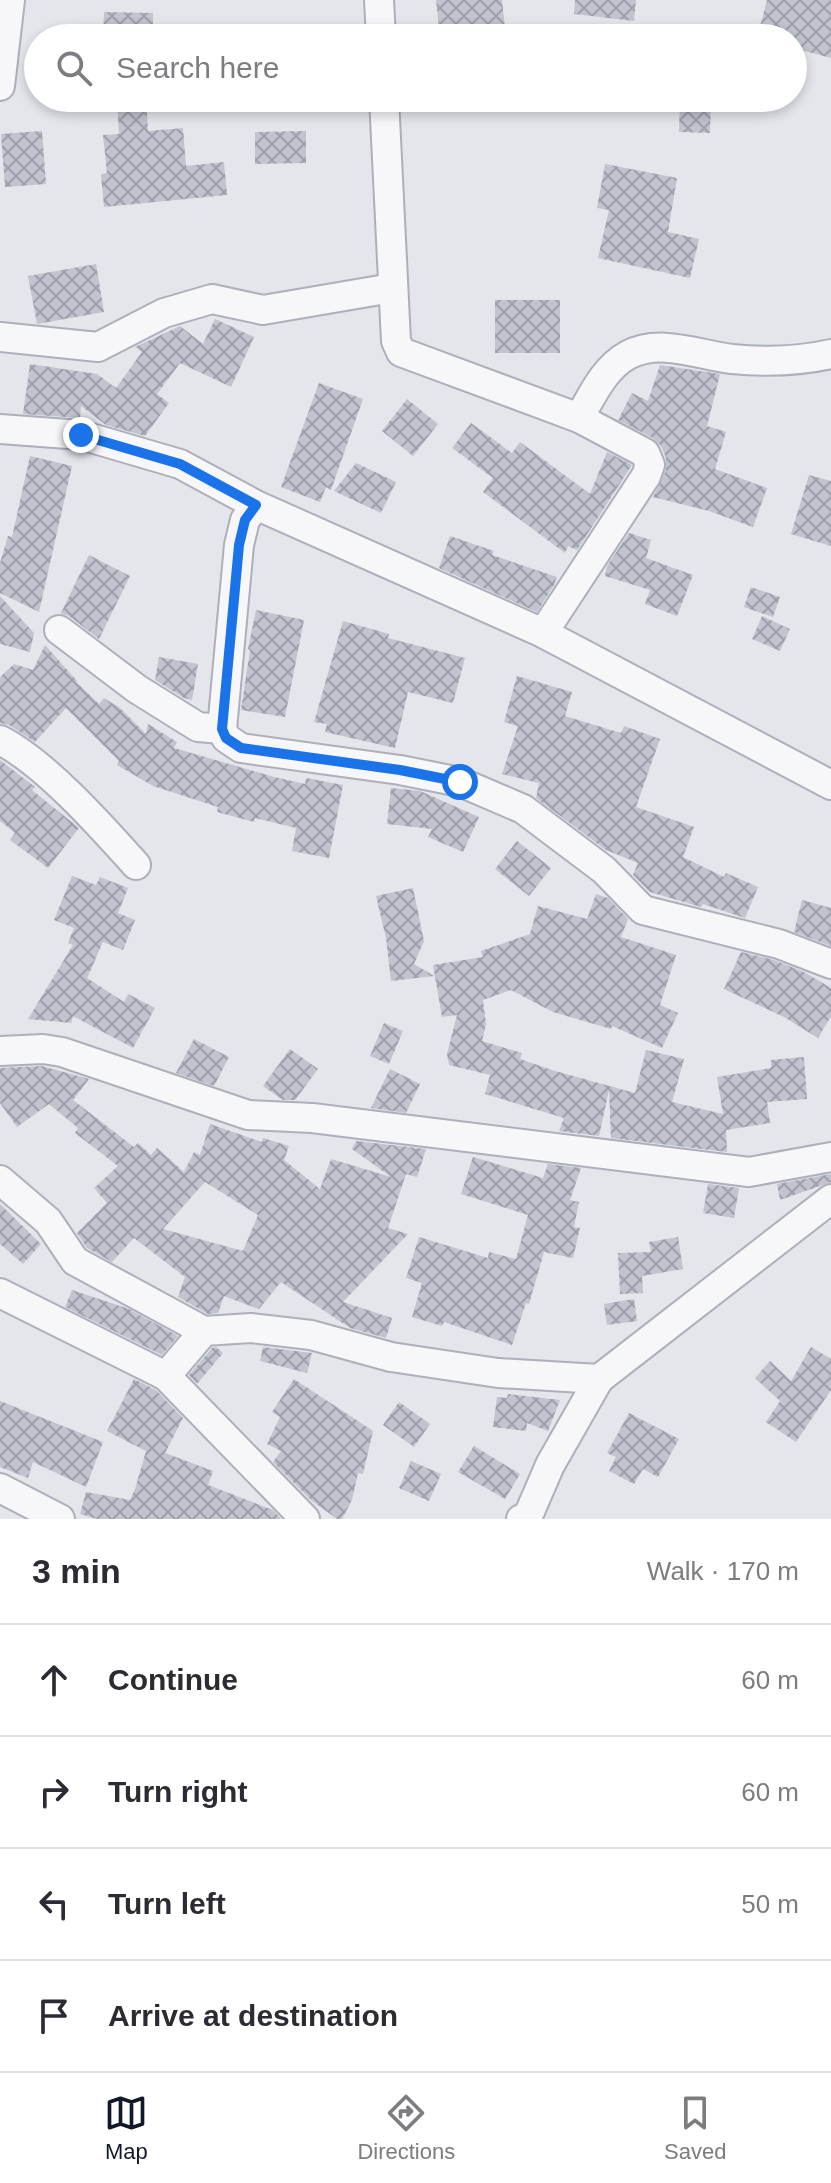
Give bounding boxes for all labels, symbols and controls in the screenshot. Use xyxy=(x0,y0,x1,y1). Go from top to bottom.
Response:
search box xyxy=(24,24,807,112)
icon: search xyxy=(52,46,96,90)
text: Search here xyxy=(116,51,279,84)
route end xyxy=(63,417,99,453)
route start xyxy=(442,764,478,800)
text: 3 min xyxy=(32,1552,121,1590)
text: Walk · 170 m xyxy=(647,1556,799,1586)
icon: ahead xyxy=(32,1658,76,1702)
text: Continue xyxy=(108,1663,238,1696)
text: 60 m xyxy=(741,1665,799,1695)
icon: right xyxy=(32,1770,76,1814)
text: Turn right xyxy=(108,1775,247,1808)
text: 60 m xyxy=(741,1777,799,1807)
icon: left xyxy=(32,1882,76,1926)
text: Turn left xyxy=(108,1887,226,1920)
text: 50 m xyxy=(741,1889,799,1919)
icon: arrive xyxy=(32,1994,76,2038)
text: Arrive at destination xyxy=(108,1999,398,2032)
tab: Map xyxy=(104,2091,148,2165)
tab: Directions xyxy=(357,2091,455,2165)
tab: Saved xyxy=(664,2091,727,2165)

